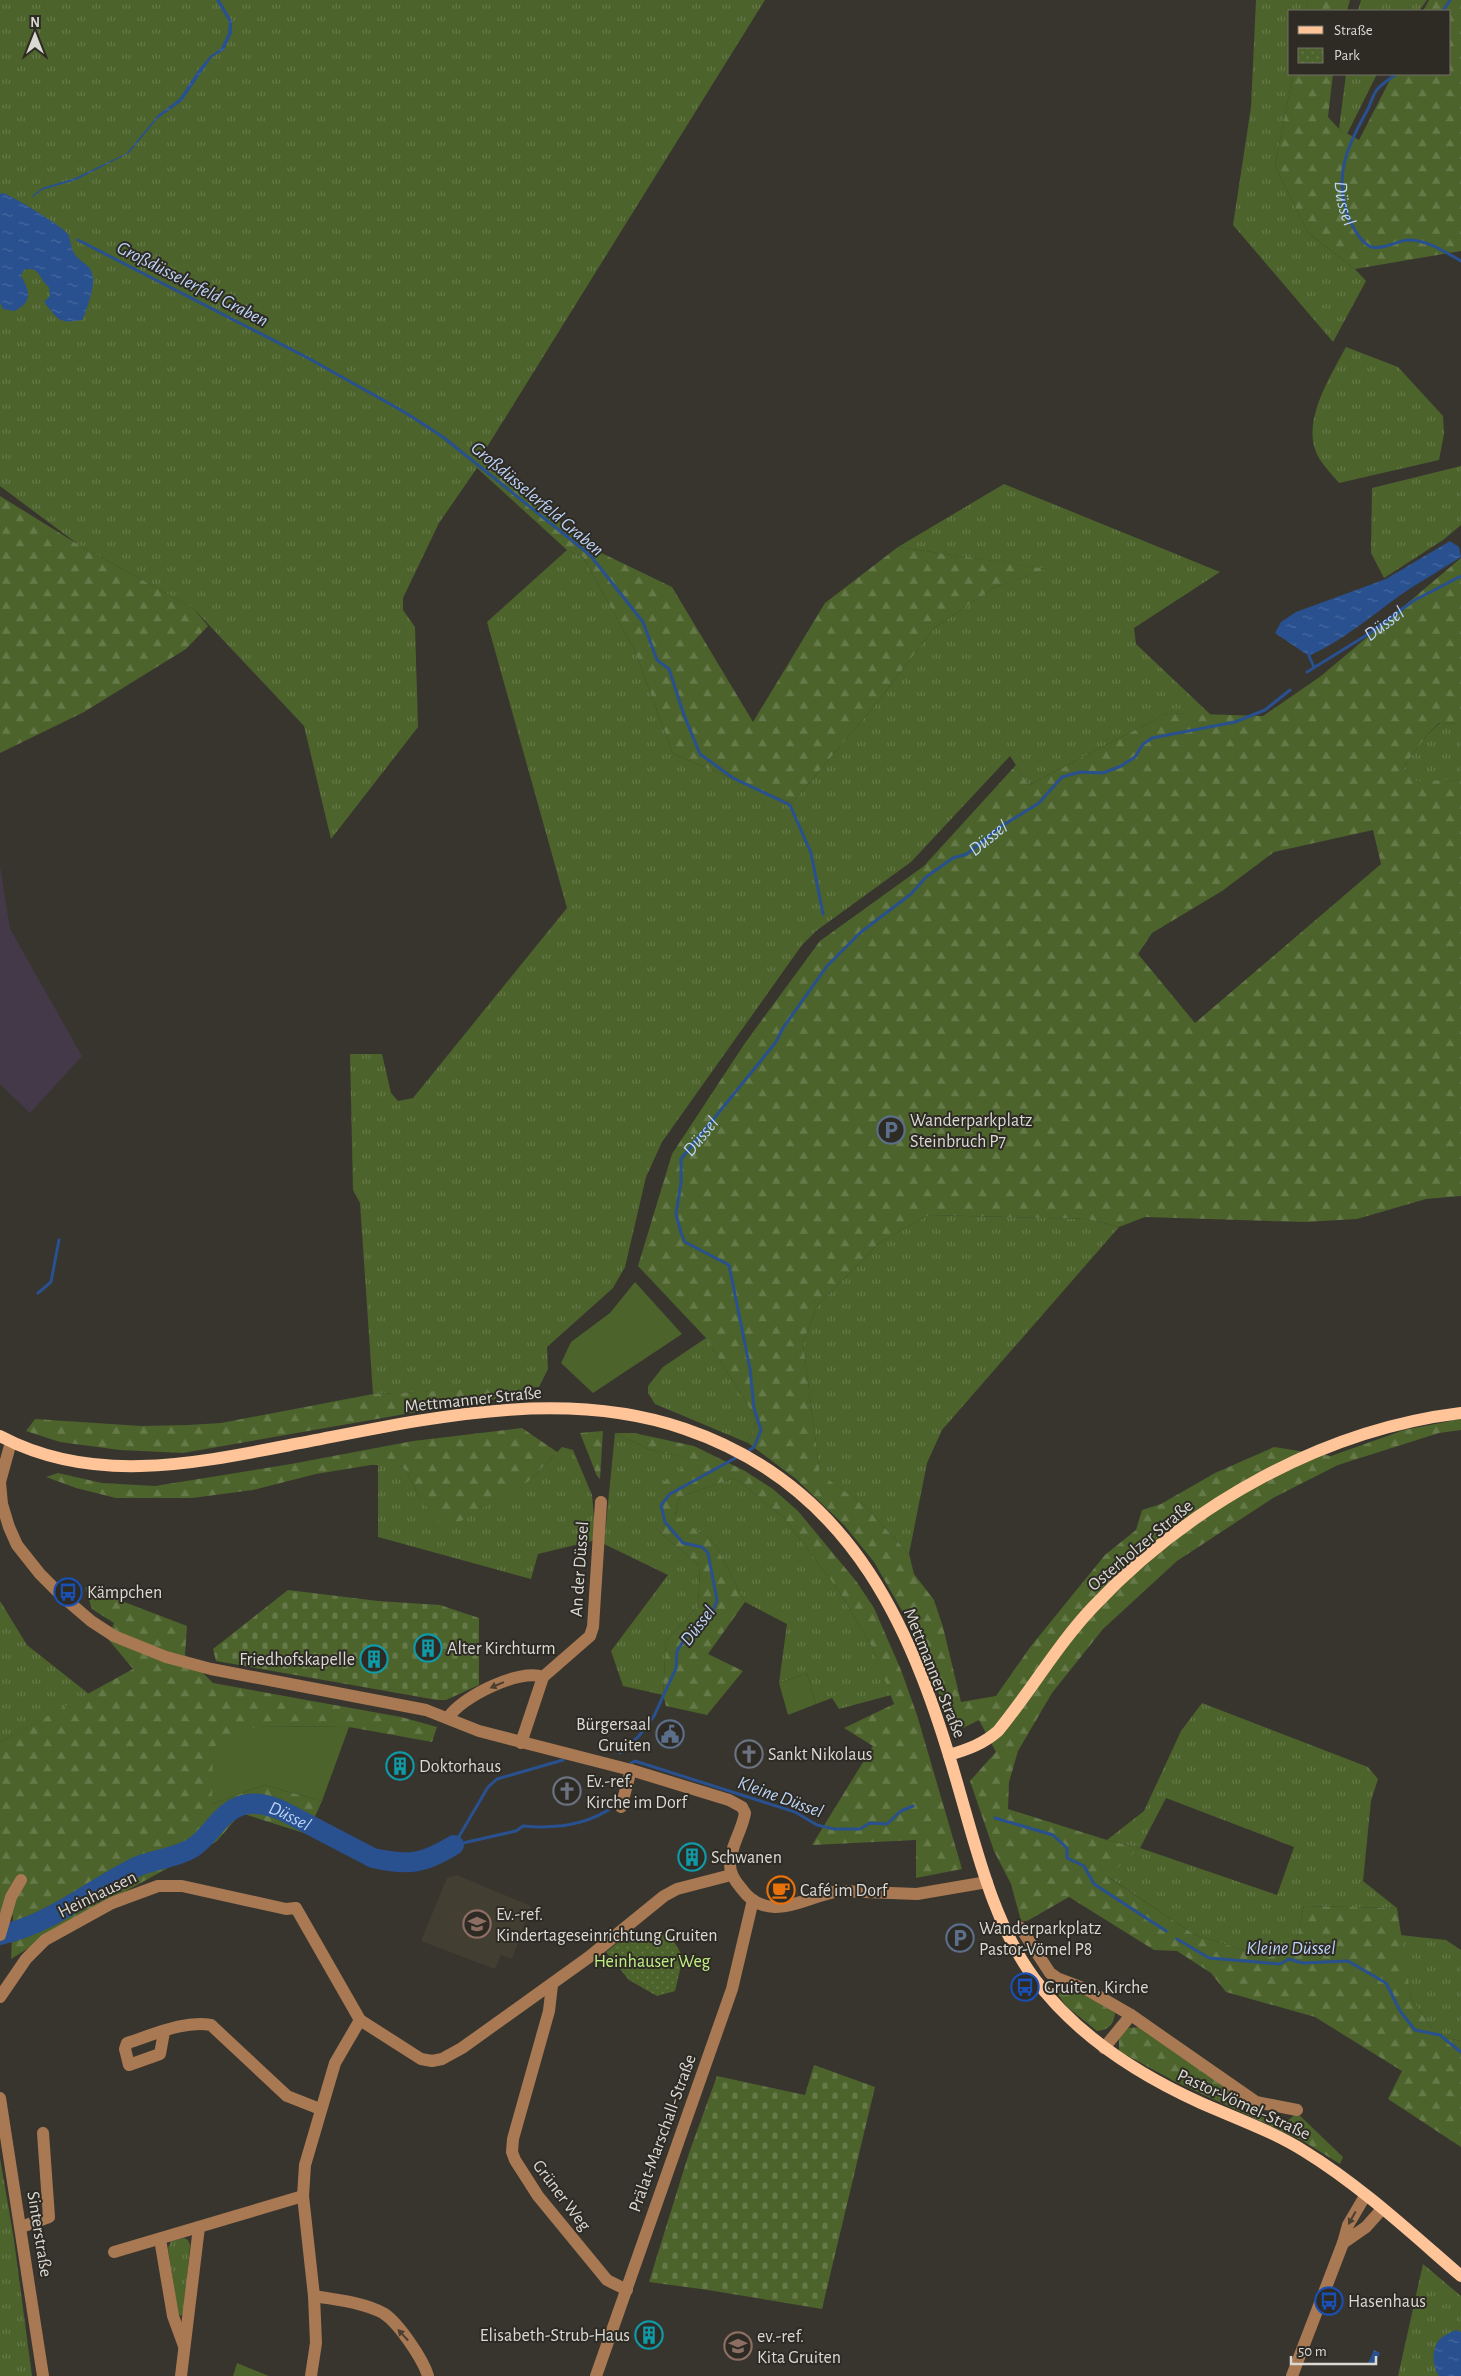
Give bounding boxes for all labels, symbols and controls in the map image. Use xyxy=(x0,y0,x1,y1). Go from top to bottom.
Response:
north arrow xyxy=(10,10,60,60)
legend xyxy=(1288,10,1451,75)
text: N xyxy=(30,16,40,30)
text: Straße xyxy=(1334,23,1373,38)
text: Park xyxy=(1334,48,1360,63)
water label: Düssel xyxy=(1331,181,1359,229)
water label: Großdüsselerfeld Graben xyxy=(114,238,271,331)
water label: Großdüsselerfeld Graben xyxy=(467,438,607,560)
water label: Düssel xyxy=(1361,603,1408,645)
water label: Düssel xyxy=(965,817,1011,860)
place label: Wanderparkplatz Steinbruch P7 xyxy=(910,1112,1032,1151)
water label: Düssel xyxy=(680,1113,723,1160)
parking icon: Wanderparkplatz Steinbruch P7 xyxy=(876,1115,906,1145)
street label: Mettmanner Straße xyxy=(403,1384,543,1416)
street label: Osterholzer Straße xyxy=(1085,1497,1197,1595)
street label: An der Düssel xyxy=(568,1521,592,1617)
bus stop icon: Kämpchen xyxy=(53,1577,83,1607)
place label: Kämpchen xyxy=(87,1584,162,1602)
water label: Düssel xyxy=(677,1602,720,1649)
street label: Mettmanner Straße xyxy=(900,1606,968,1741)
building icon: Alter Kirchturm xyxy=(413,1633,443,1663)
place label: Alter Kirchturm xyxy=(447,1640,556,1658)
building icon: Friedhofskapelle xyxy=(359,1644,389,1674)
place label: Friedhofskapelle xyxy=(239,1651,355,1669)
one-way arrow xyxy=(490,1682,504,1690)
place label: Bürgersaal Gruiten xyxy=(576,1716,651,1755)
public building icon: Bürgersaal Gruiten xyxy=(655,1719,685,1749)
church icon: Sankt Nikolaus xyxy=(734,1739,764,1769)
place label: Sankt Nikolaus xyxy=(768,1746,873,1764)
building icon: Doktorhaus xyxy=(385,1751,415,1781)
place label: Doktorhaus xyxy=(419,1758,501,1776)
place label: Ev.-ref. Kirche im Dorf xyxy=(586,1773,688,1812)
water label: Kleine Düssel xyxy=(735,1773,826,1822)
church icon: Ev.-ref. Kirche im Dorf xyxy=(552,1776,582,1806)
water label: Düssel xyxy=(266,1798,314,1835)
building icon: Schwanen xyxy=(677,1842,707,1872)
place label: Schwanen xyxy=(711,1849,782,1867)
street label: Heinhausen xyxy=(55,1868,140,1922)
cafe icon: Café im Dorf xyxy=(766,1875,796,1905)
place label: Café im Dorf xyxy=(800,1882,889,1900)
place label: Ev.-ref. Kindertageseinrichtung Gruiten xyxy=(496,1906,718,1945)
school or university icon: Ev.-ref. Kindertageseinrichtung Gruiten xyxy=(462,1909,492,1939)
place label: Wanderparkplatz Pastor-Vömel P8 xyxy=(979,1920,1101,1959)
parking icon: Wanderparkplatz Pastor-Vömel P8 xyxy=(945,1923,975,1953)
water label: Kleine Düssel xyxy=(1246,1939,1336,1958)
park label: Heinhauser Weg xyxy=(594,1953,711,1971)
bus stop icon: Gruiten, Kirche xyxy=(1010,1972,1040,2002)
place label: Gruiten, Kirche xyxy=(1044,1979,1149,1997)
street label: Prälat-Marschall-Straße xyxy=(626,2052,700,2215)
street label: Pastor-Vömel-Straße xyxy=(1174,2066,1313,2144)
street label: Grüner Weg xyxy=(529,2157,594,2235)
street label: Sinterstraße xyxy=(23,2190,55,2278)
one-way arrow xyxy=(1348,2211,1356,2226)
bus stop icon: Hasenhaus xyxy=(1314,2286,1344,2316)
place label: Hasenhaus xyxy=(1348,2293,1426,2311)
building icon: Elisabeth-Strub-Haus xyxy=(634,2320,664,2350)
place label: Elisabeth-Strub-Haus xyxy=(480,2327,630,2345)
place label: ev.-ref. Kita Gruiten xyxy=(757,2328,841,2367)
one-way arrow xyxy=(397,2329,409,2341)
school or university icon: ev.-ref. Kita Gruiten xyxy=(723,2331,753,2361)
scale bar xyxy=(1291,2334,1376,2366)
text: 50 m xyxy=(1298,2344,1327,2359)

